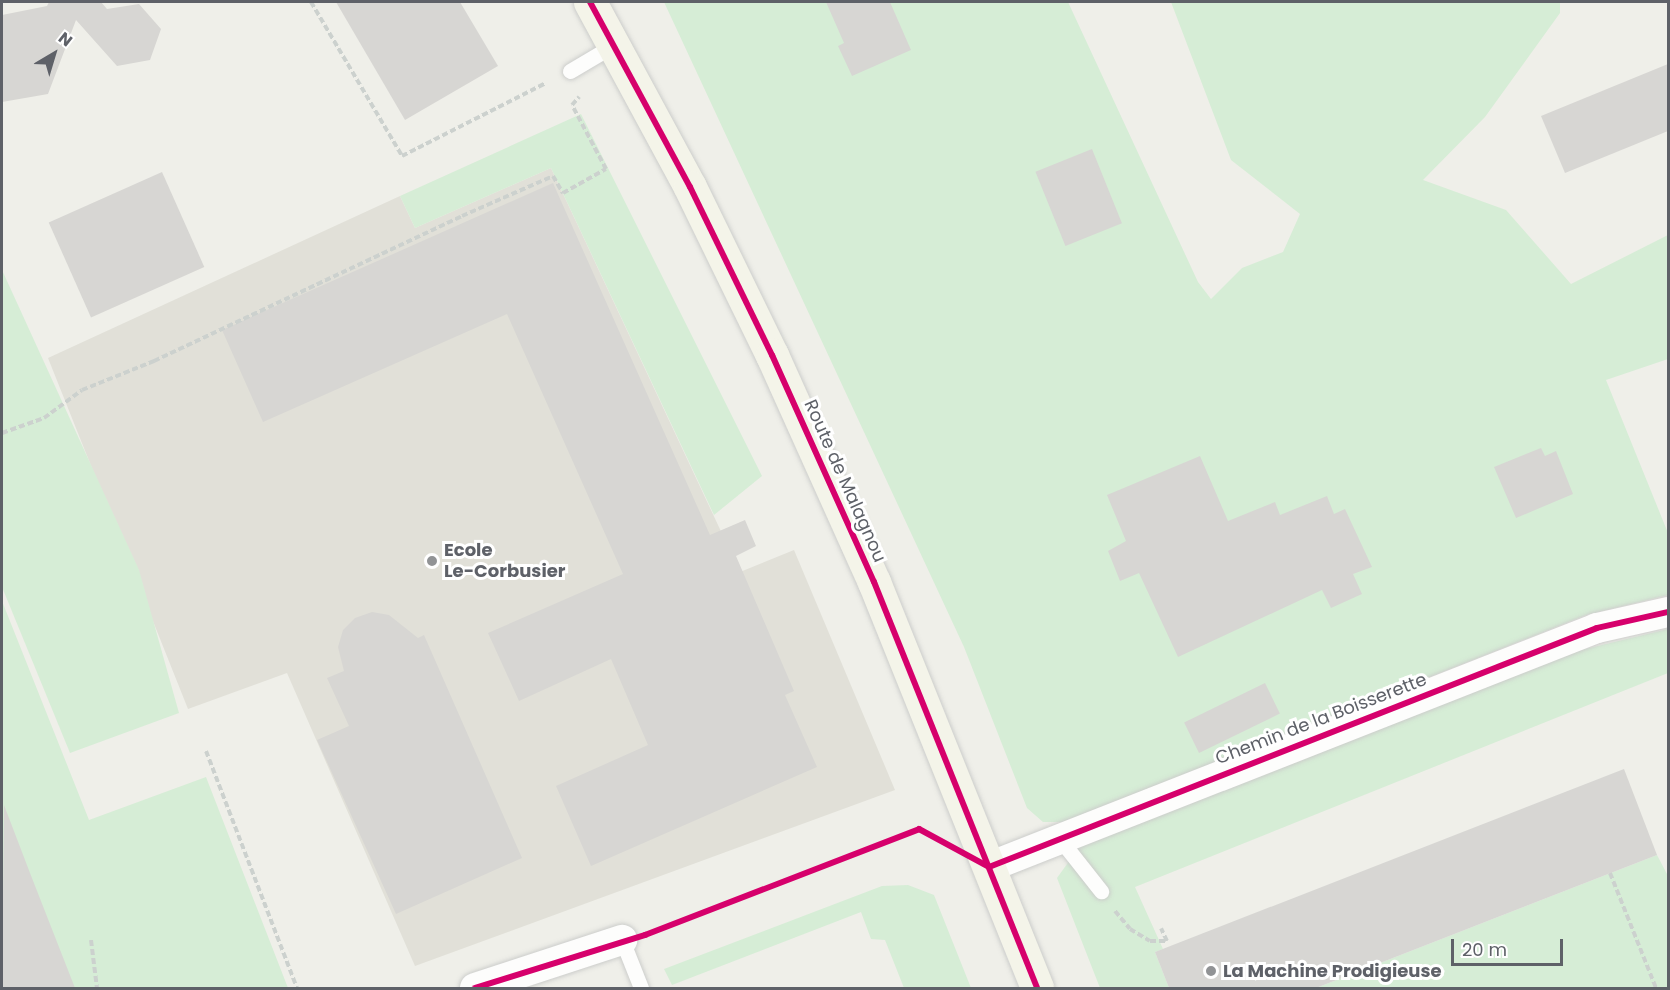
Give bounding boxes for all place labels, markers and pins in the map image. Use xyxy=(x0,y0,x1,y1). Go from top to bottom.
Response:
place label: Ecole Le-Corbusier xyxy=(444,540,565,582)
marker: Ecole Le-Corbusier xyxy=(425,554,439,568)
place label: La Machine Prodigieuse xyxy=(1223,960,1442,982)
marker: La Machine Prodigieuse xyxy=(1204,964,1218,978)

